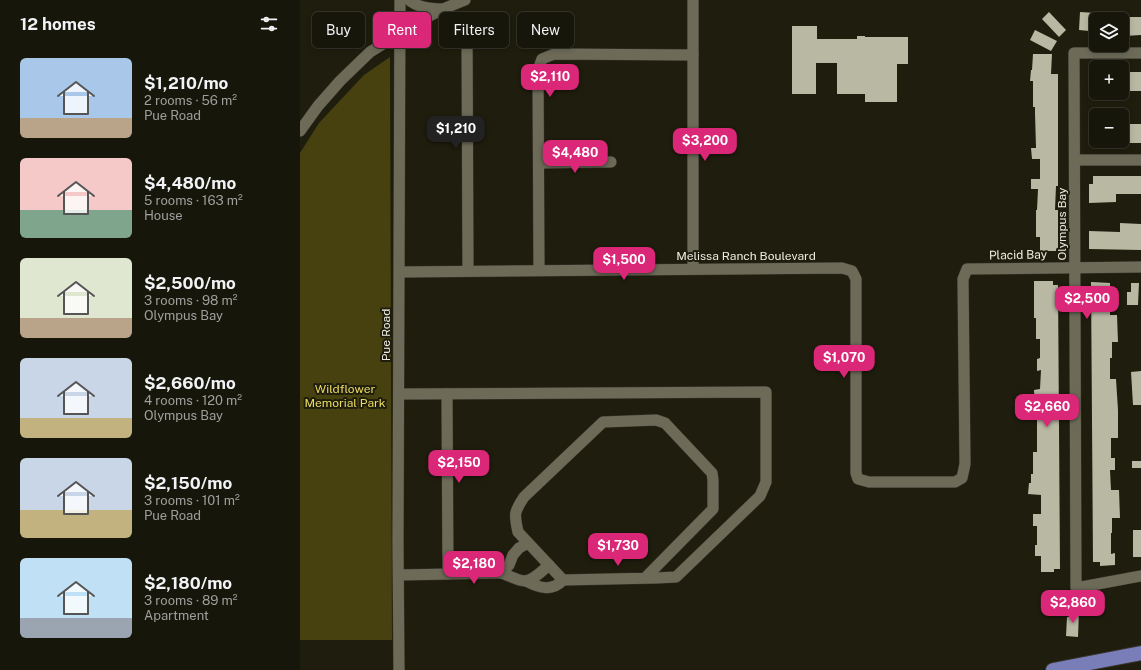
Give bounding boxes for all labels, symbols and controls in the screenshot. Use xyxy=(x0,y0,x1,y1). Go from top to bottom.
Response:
chip: Buy xyxy=(312,12,365,48)
chip: Rent xyxy=(373,12,431,48)
chip: Filters xyxy=(439,12,509,48)
chip: New xyxy=(517,12,574,48)
map controls xyxy=(1089,12,1129,148)
button: layers xyxy=(1089,12,1129,52)
icon: filters xyxy=(258,13,280,35)
text: 12 homes xyxy=(20,14,96,34)
button: + xyxy=(1089,60,1129,100)
pin: $2,110 xyxy=(517,64,583,98)
text: $2,110 xyxy=(530,69,570,84)
text: $1,210/mo xyxy=(144,73,228,93)
icon: home xyxy=(52,74,100,122)
text: 2 rooms · 56 m² xyxy=(144,93,237,108)
text: Pue Road xyxy=(144,108,201,123)
button: − xyxy=(1089,108,1129,148)
pin: $1,210 xyxy=(423,116,489,150)
text: $1,210 xyxy=(436,121,476,136)
pin: $3,200 xyxy=(672,128,738,162)
text: $3,200 xyxy=(682,133,728,148)
pin: $4,480 xyxy=(542,140,608,174)
text: $4,480 xyxy=(552,145,598,160)
text: $4,480/mo xyxy=(144,173,236,193)
icon: home xyxy=(52,174,100,222)
street label: Olympus Bay xyxy=(1055,187,1069,260)
text: 5 rooms · 163 m² xyxy=(144,193,243,208)
text: House xyxy=(144,208,183,223)
pin: $1,500 xyxy=(591,247,657,281)
street label: Placid Bay xyxy=(989,247,1048,263)
street label: Melissa Ranch Boulevard xyxy=(676,249,816,263)
text: $1,500 xyxy=(602,252,646,267)
text: $2,500/mo xyxy=(144,273,236,293)
icon: home xyxy=(52,274,100,322)
pin: $2,500 xyxy=(1054,286,1120,320)
text: $2,500 xyxy=(1064,291,1110,306)
text: 3 rooms · 98 m² xyxy=(144,293,238,308)
text: Olympus Bay xyxy=(144,308,223,323)
street label: Pue Road xyxy=(379,309,393,361)
pin: $1,070 xyxy=(811,345,877,379)
text: $1,070 xyxy=(823,350,865,365)
text: $2,660/mo xyxy=(144,373,236,393)
icon: home xyxy=(52,374,100,422)
park label: Wildflower Memorial Park xyxy=(305,382,386,410)
text: 4 rooms · 120 m² xyxy=(144,393,242,408)
pin: $2,660 xyxy=(1014,394,1080,428)
text: $2,660 xyxy=(1024,399,1070,414)
text: Olympus Bay xyxy=(144,408,223,423)
pin: $2,150 xyxy=(426,450,492,484)
text: $2,150 xyxy=(437,455,481,470)
text: $2,150/mo xyxy=(144,473,232,493)
icon: home xyxy=(52,474,100,522)
text: 3 rooms · 101 m² xyxy=(144,493,240,508)
text: Pue Road xyxy=(144,508,201,523)
pin: $1,730 xyxy=(585,533,651,567)
text: $1,730 xyxy=(597,538,639,553)
pin: $2,180 xyxy=(441,551,507,585)
text: $2,180 xyxy=(452,556,496,571)
text: $2,180/mo xyxy=(144,573,232,593)
icon: home xyxy=(52,574,100,622)
pin: $2,860 xyxy=(1040,590,1106,624)
text: 3 rooms · 89 m² xyxy=(144,593,238,608)
text: $2,860 xyxy=(1050,595,1096,610)
text: Apartment xyxy=(144,608,209,623)

